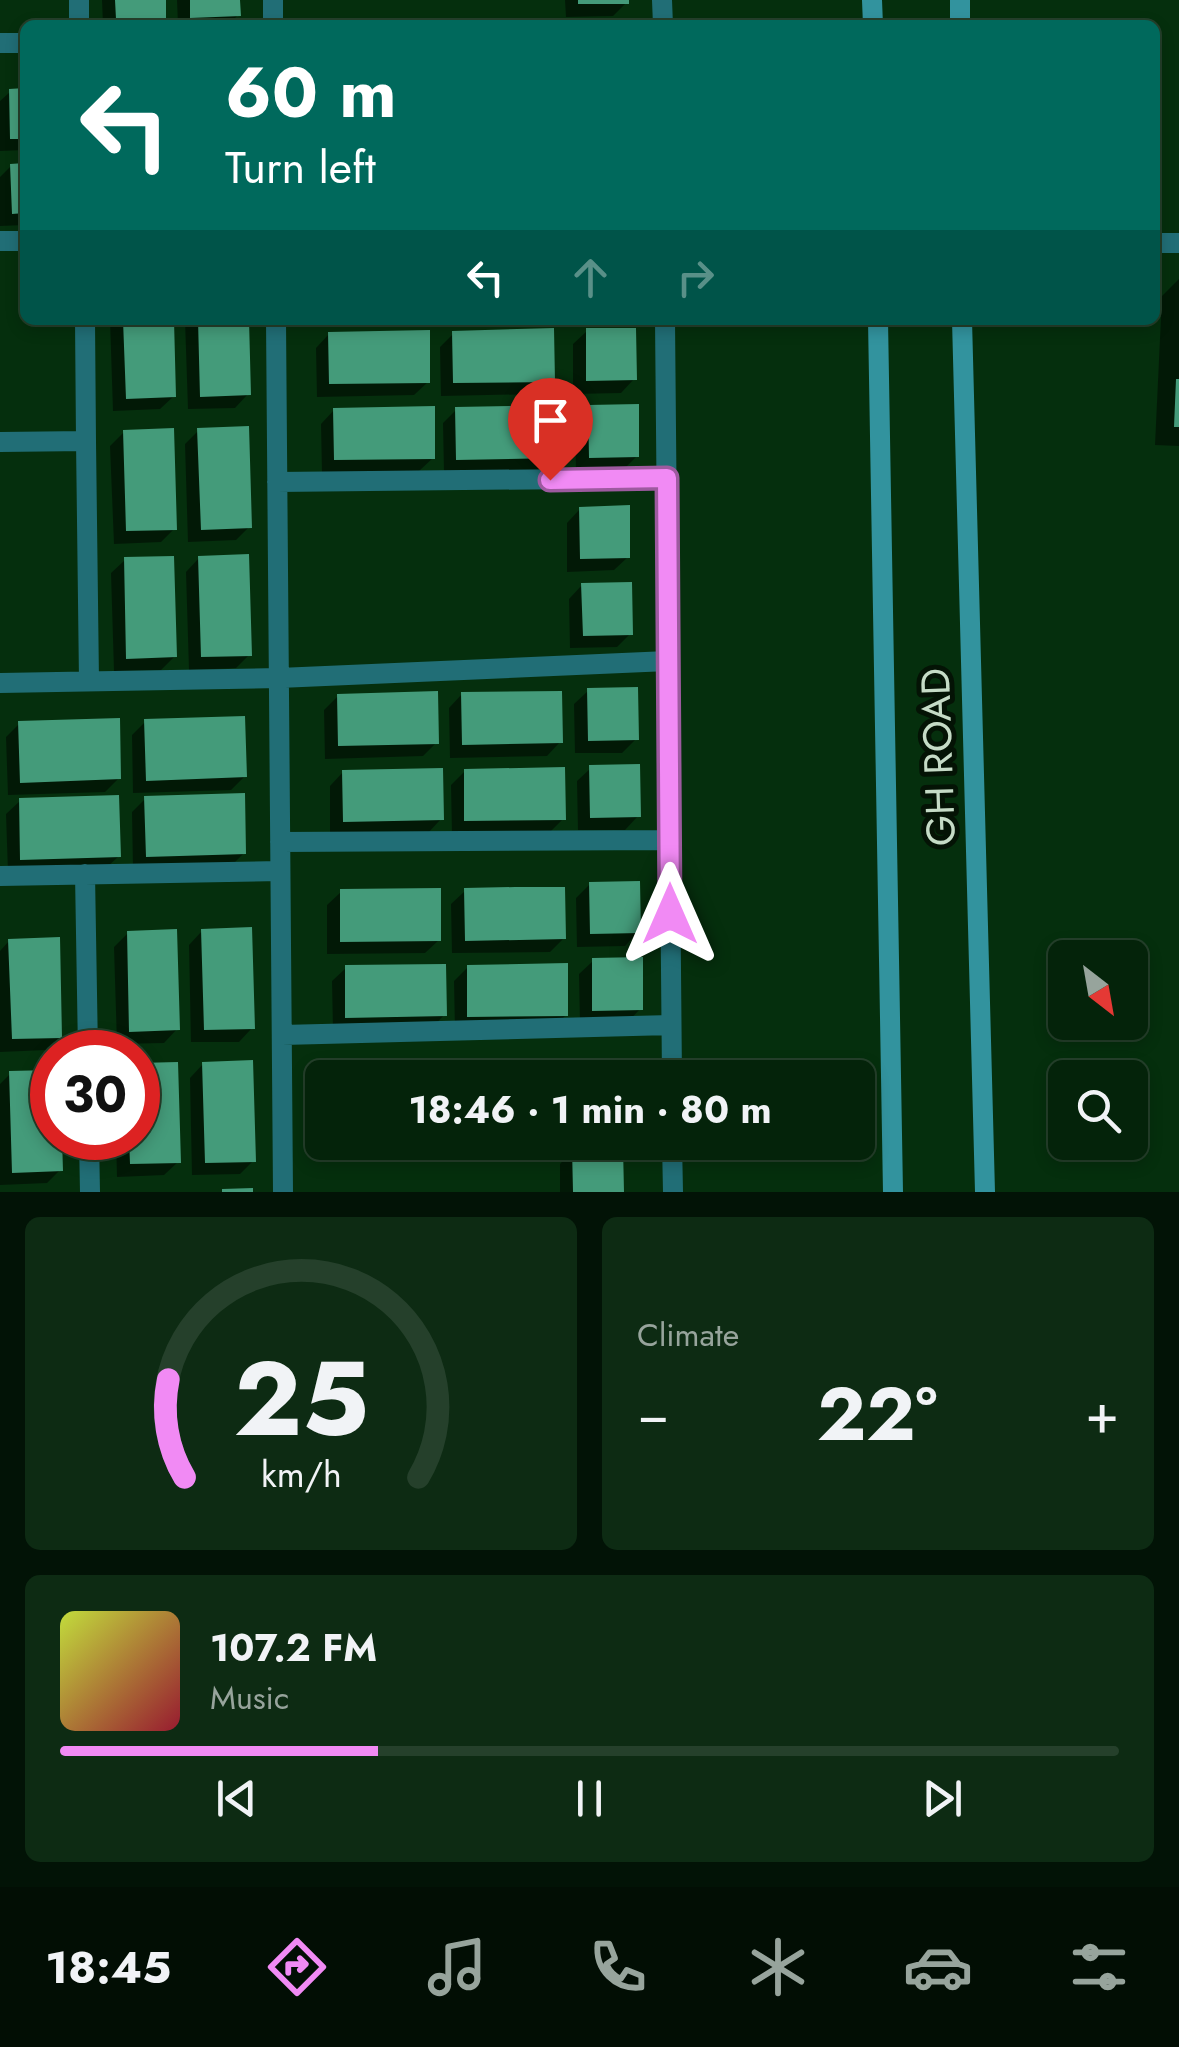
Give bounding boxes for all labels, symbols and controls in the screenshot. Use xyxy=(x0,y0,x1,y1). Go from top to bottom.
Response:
text: 60 m xyxy=(225,42,397,143)
icon: left xyxy=(60,60,190,190)
text: Turn left xyxy=(225,135,376,200)
icon: left xyxy=(458,250,513,305)
icon: ahead xyxy=(563,250,618,305)
icon: right xyxy=(668,250,723,305)
pin xyxy=(508,378,593,481)
icon: arrive xyxy=(523,393,578,448)
street label: GH ROAD xyxy=(906,667,970,847)
position arrow xyxy=(618,862,722,966)
north arrow xyxy=(1048,940,1148,1040)
map controls xyxy=(1048,940,1148,1160)
speed limit sign: 30 xyxy=(30,1030,160,1160)
button: search xyxy=(1048,1060,1148,1160)
text: 18:46 · 1 min · 80 m xyxy=(408,1082,772,1137)
text: Climate xyxy=(637,1312,739,1358)
text: 25 xyxy=(233,1324,369,1474)
text: 22° xyxy=(817,1360,938,1468)
text: − xyxy=(637,1374,669,1454)
text: + xyxy=(1085,1374,1119,1454)
text: km/h xyxy=(261,1449,341,1500)
text: 107.2 FM xyxy=(210,1620,377,1675)
text: Music xyxy=(210,1675,289,1721)
icon: previous xyxy=(209,1771,264,1826)
icon: pause xyxy=(562,1771,617,1826)
icon: next xyxy=(915,1771,970,1826)
icon: directions xyxy=(262,1932,332,2002)
icon: music xyxy=(422,1932,492,2002)
icon: phone xyxy=(583,1932,653,2002)
icon: climate xyxy=(743,1932,813,2002)
icon: car xyxy=(903,1932,973,2002)
icon: filters xyxy=(1064,1932,1134,2002)
text: 18:45 xyxy=(45,1935,171,2000)

